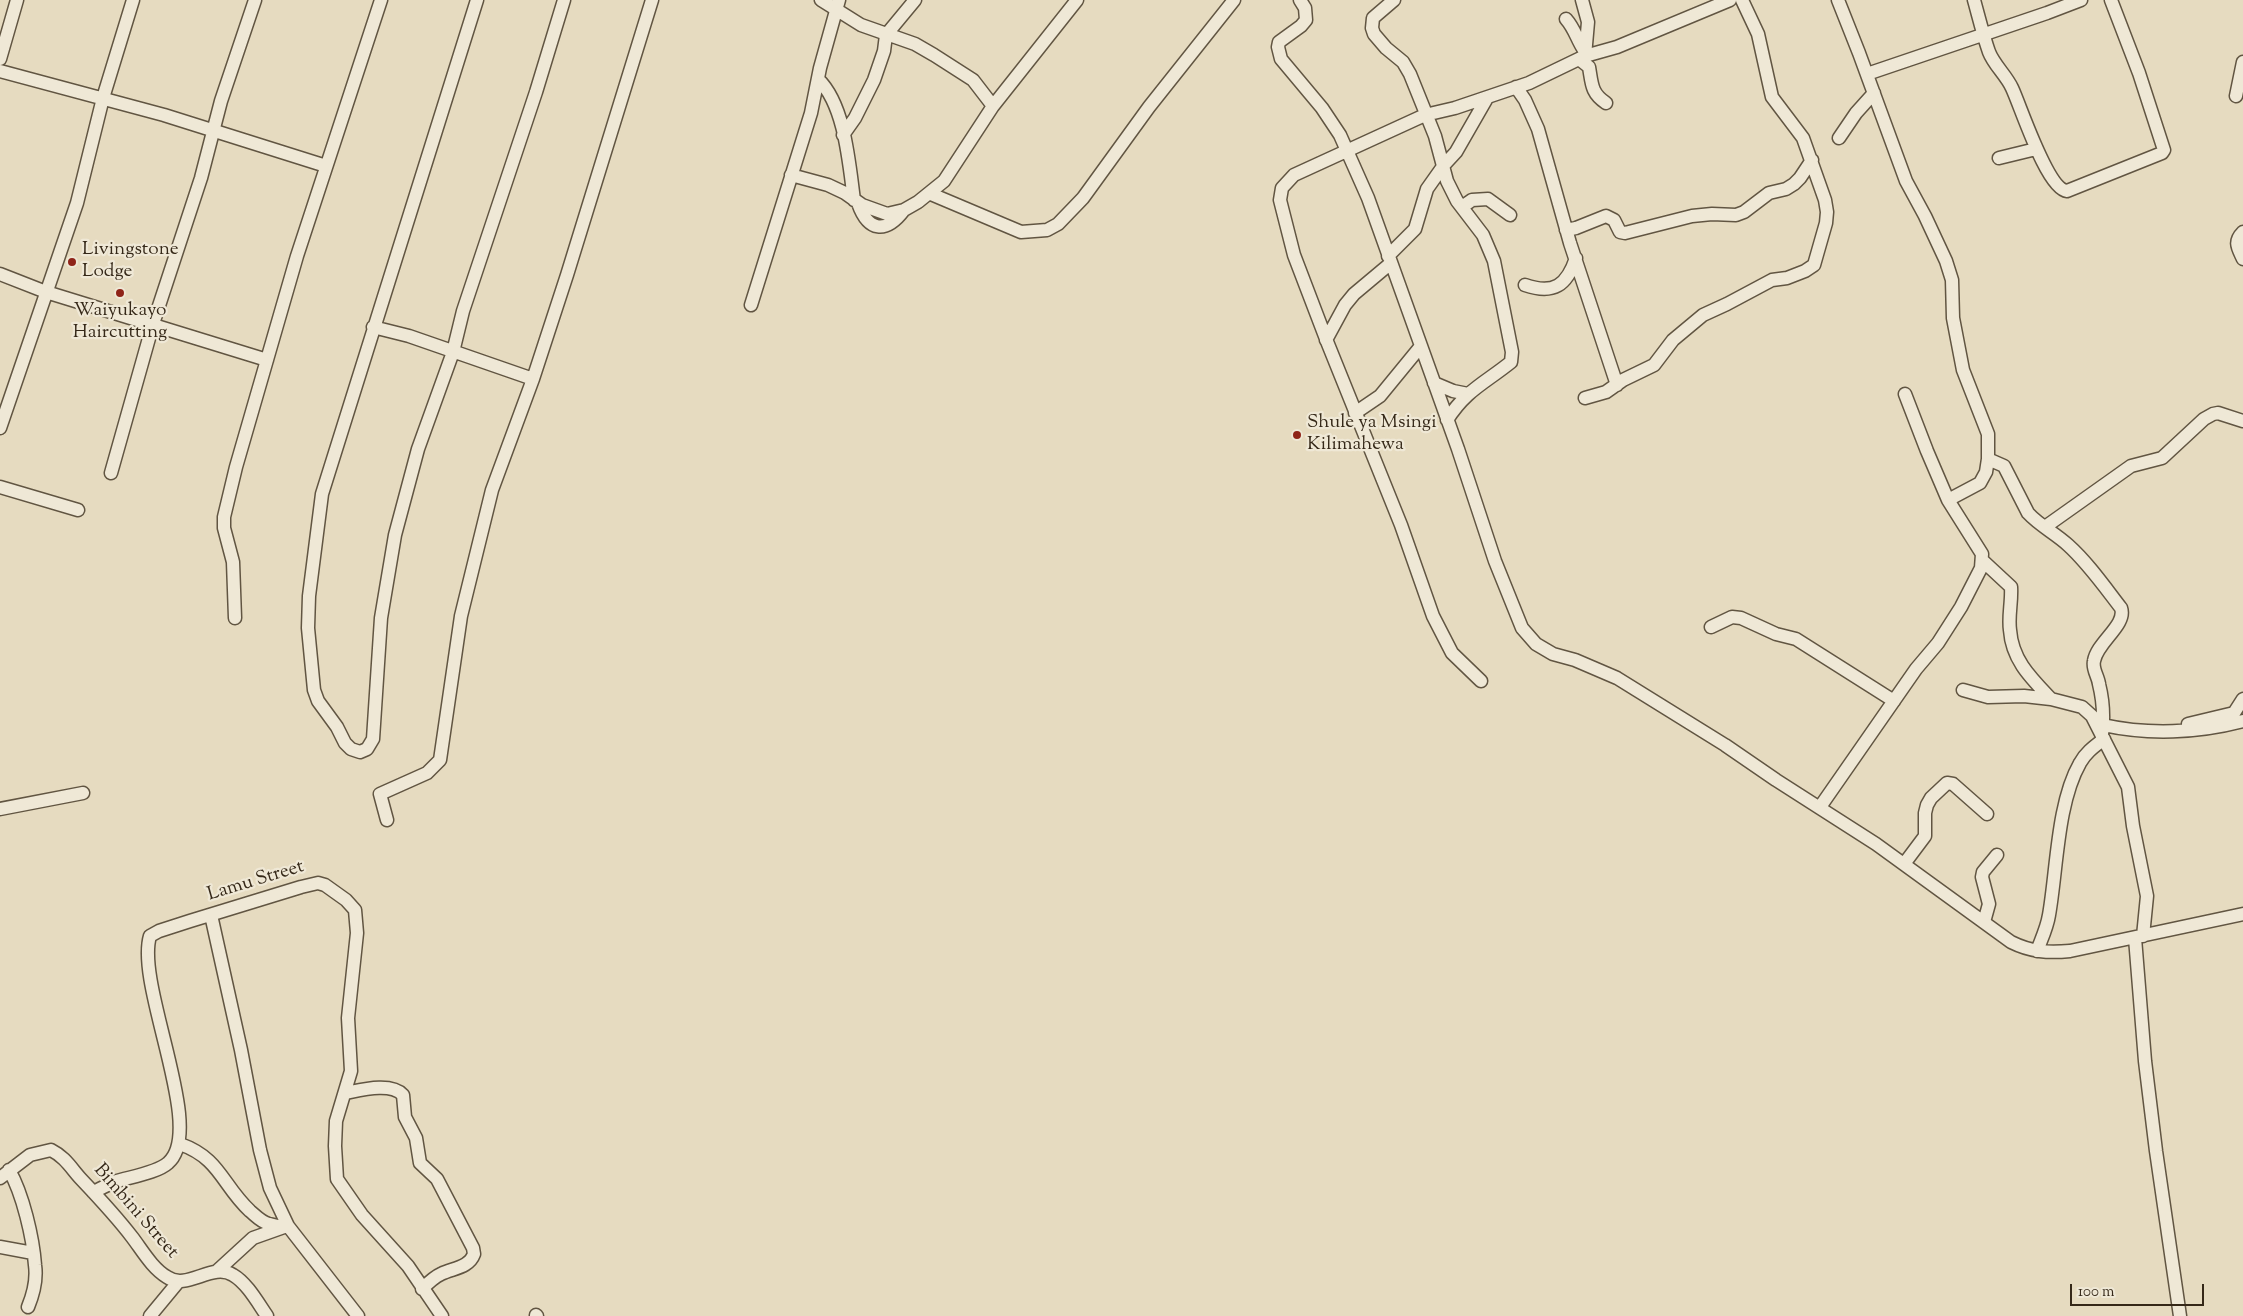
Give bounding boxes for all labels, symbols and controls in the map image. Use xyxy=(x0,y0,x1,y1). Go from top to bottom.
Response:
place label: Livingstone Lodge xyxy=(82,240,179,284)
marker: Livingstone Lodge xyxy=(66,256,78,268)
marker: Waiyukayo Haircutting xyxy=(114,287,126,299)
place label: Waiyukayo Haircutting xyxy=(73,301,167,345)
place label: Shule ya Msingi Kilimahewa xyxy=(1307,413,1437,457)
marker: Shule ya Msingi Kilimahewa xyxy=(1291,429,1303,441)
street label: Lamu Street xyxy=(205,857,307,907)
street label: Bimbini Street xyxy=(88,1160,182,1264)
scale bar xyxy=(2073,1274,2207,1306)
text: 100 m xyxy=(2078,1282,2114,1303)

